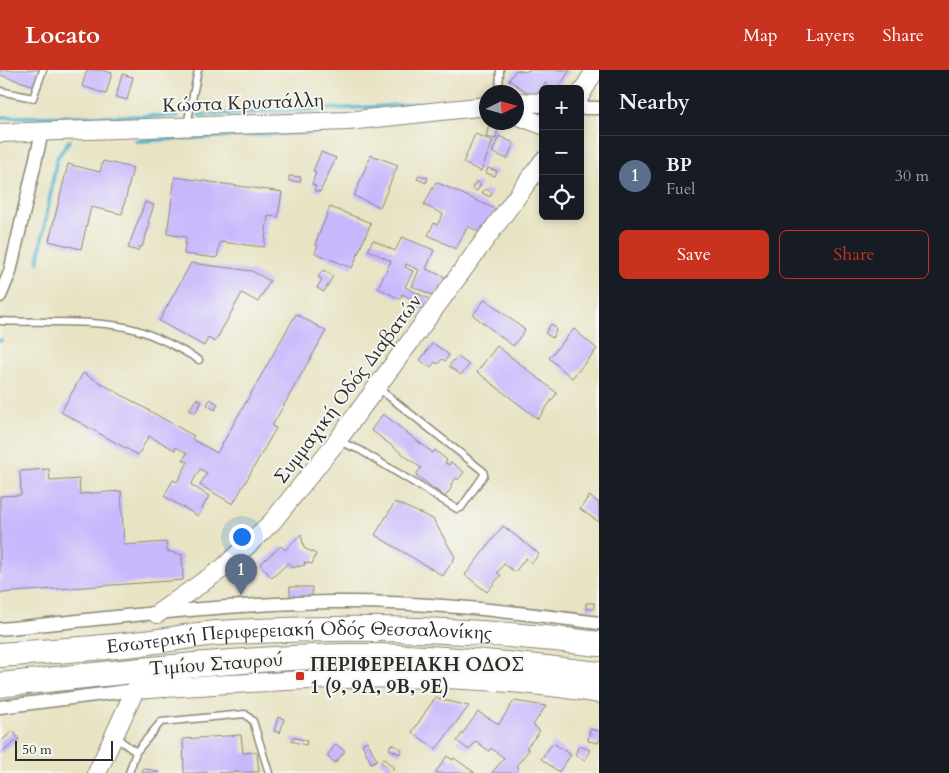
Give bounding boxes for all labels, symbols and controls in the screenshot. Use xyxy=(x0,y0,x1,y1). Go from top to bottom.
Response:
text: Locato xyxy=(25,19,100,52)
text: Map xyxy=(743,23,778,48)
text: Layers xyxy=(806,23,855,48)
text: Share xyxy=(883,23,924,48)
north arrow xyxy=(479,85,524,130)
map controls xyxy=(539,85,584,220)
button: + xyxy=(539,85,584,130)
street label: Κώστα Κρυστάλλη xyxy=(162,87,324,119)
text: Nearby xyxy=(619,88,690,117)
button: − xyxy=(539,130,584,175)
text: BP xyxy=(666,152,692,178)
text: 1 xyxy=(631,165,639,187)
text: 30 m xyxy=(895,165,929,187)
button: locate xyxy=(539,175,584,220)
text: Fuel xyxy=(666,178,695,200)
button: Save xyxy=(619,230,769,279)
button: Share xyxy=(779,230,929,279)
street label: Συμμαχική Οδός Διαβατών xyxy=(268,289,428,489)
your location xyxy=(229,524,255,550)
pin: 1 xyxy=(225,554,257,595)
street label: Εσωτερική Περιφερειακή Οδός Θεσσαλονίκης xyxy=(105,616,493,660)
street label: Τιμίου Σταυρού xyxy=(148,646,284,682)
place label: ΠΕΡΙΦΕΡΕΙΑΚΗ ΟΔΟΣ 1 (9, 9Α, 9Β, 9Ε) xyxy=(310,652,524,700)
marker: ΠΕΡΙΦΕΡΕΙΑΚΗ ΟΔΟΣ 1 (9, 9Α, 9Β, 9Ε) xyxy=(294,670,306,682)
scale bar xyxy=(15,738,112,761)
text: 50 m xyxy=(22,740,52,759)

